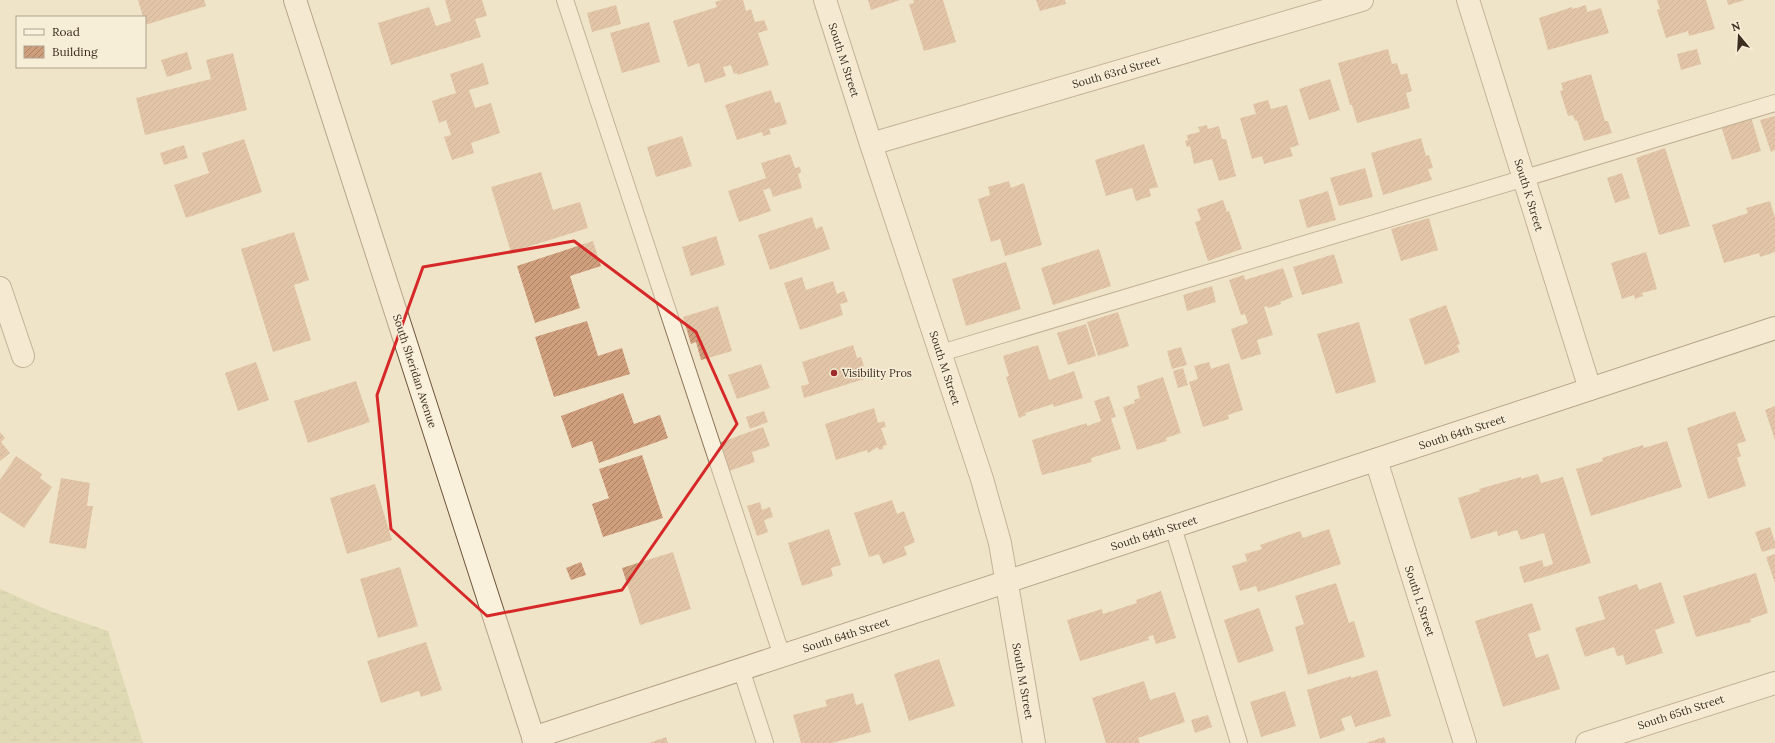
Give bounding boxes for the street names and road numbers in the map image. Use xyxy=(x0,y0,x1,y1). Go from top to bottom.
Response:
street label: South M Street xyxy=(825,21,863,100)
street label: South 63rd Street xyxy=(1070,53,1162,91)
street label: South K Street xyxy=(1511,157,1547,233)
street label: South Sheridan Avenue xyxy=(390,312,440,430)
street label: South M Street xyxy=(926,329,964,408)
street label: South 64th Street xyxy=(1417,411,1508,453)
street label: South 64th Street xyxy=(1109,512,1200,554)
street label: South L Street xyxy=(1402,564,1438,639)
street label: South 64th Street xyxy=(801,614,892,656)
street label: South M Street xyxy=(1009,642,1037,721)
street label: South 65th Street xyxy=(1636,691,1727,733)

